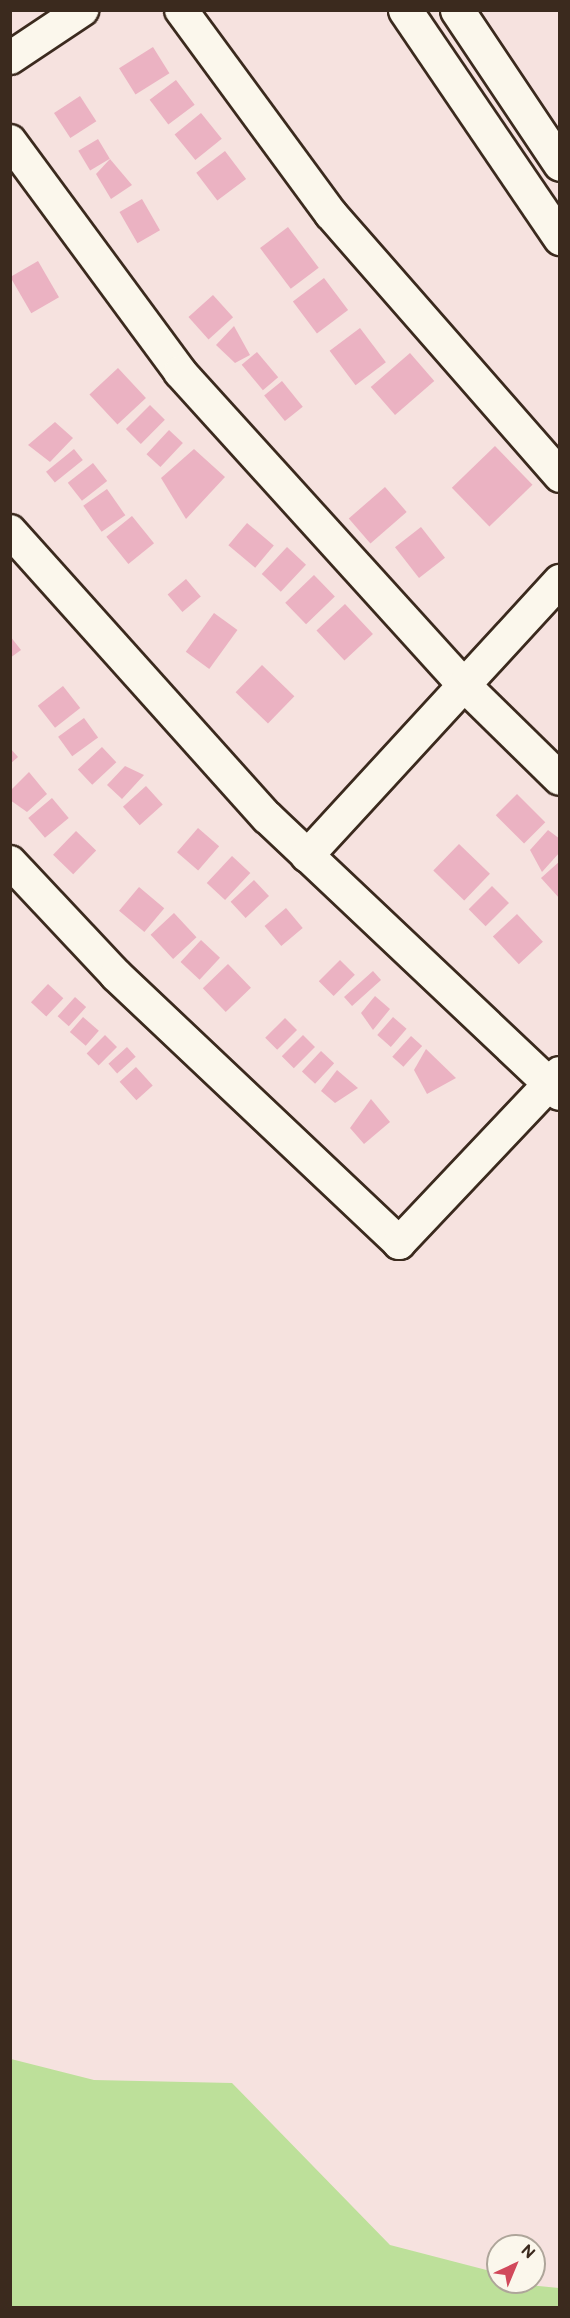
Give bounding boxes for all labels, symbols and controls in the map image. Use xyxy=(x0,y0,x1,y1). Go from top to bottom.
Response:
north arrow xyxy=(486,2234,546,2294)
text: N xyxy=(517,2241,538,2263)

